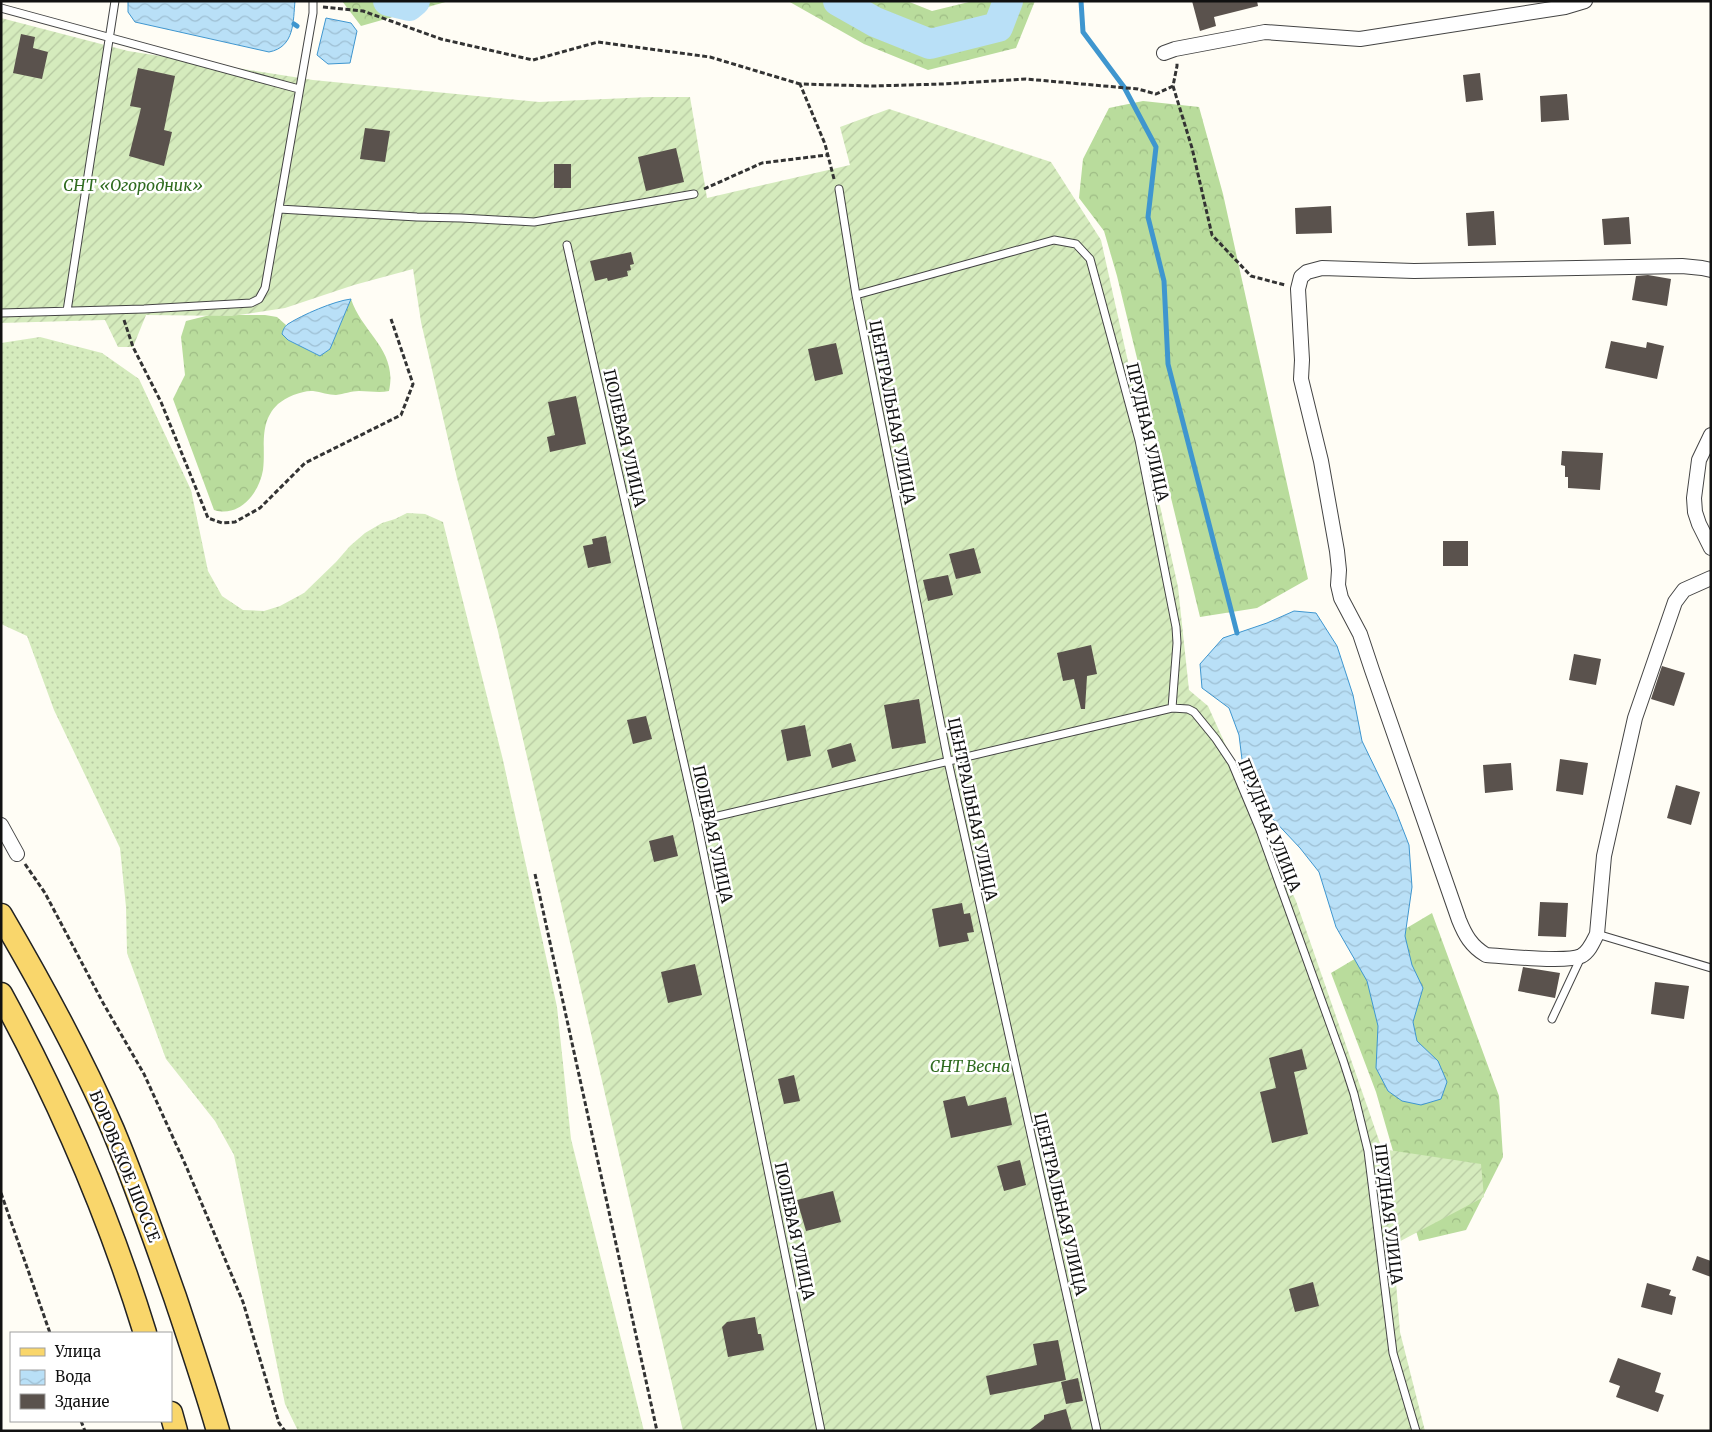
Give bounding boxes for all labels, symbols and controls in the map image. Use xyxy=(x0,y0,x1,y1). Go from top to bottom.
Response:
park label: СНТ «Огородник» xyxy=(63,175,203,195)
street label: ЦЕНТРАЛЬНАЯ УЛИЦА xyxy=(865,318,921,506)
street label: ПРУДНАЯ УЛИЦА xyxy=(1122,361,1174,504)
street label: ПОЛЕВАЯ УЛИЦА xyxy=(599,367,651,510)
street label: ЦЕНТРАЛЬНАЯ УЛИЦА xyxy=(944,715,1002,903)
street label: ПРУДНАЯ УЛИЦА xyxy=(1234,755,1306,895)
street label: ПОЛЕВАЯ УЛИЦА xyxy=(689,763,738,906)
park label: СНТ Весна xyxy=(930,1056,1010,1076)
street label: БОРОВСКОЕ ШОССЕ xyxy=(85,1087,165,1246)
street label: ЦЕНТРАЛЬНАЯ УЛИЦА xyxy=(1030,1111,1092,1298)
street label: ПРУДНАЯ УЛИЦА xyxy=(1370,1142,1408,1286)
street label: ПОЛЕВАЯ УЛИЦА xyxy=(771,1160,820,1303)
legend xyxy=(10,1332,172,1422)
text: Улица xyxy=(54,1342,101,1361)
text: Вода xyxy=(55,1367,91,1386)
text: Здание xyxy=(55,1392,109,1411)

